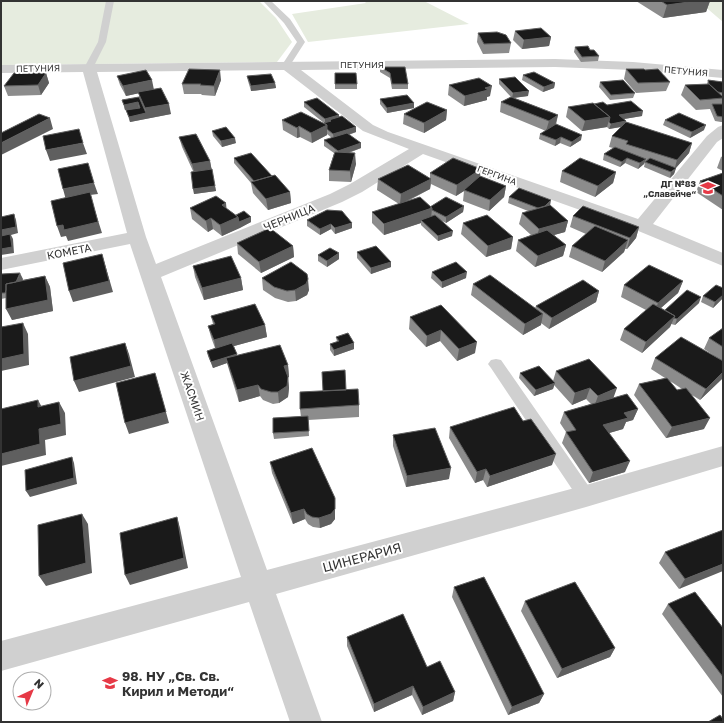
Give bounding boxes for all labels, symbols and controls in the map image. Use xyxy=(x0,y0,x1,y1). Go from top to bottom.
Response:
street label: ПЕТУНИЯ xyxy=(340,59,384,70)
street label: ПЕТУНИЯ xyxy=(16,62,60,74)
street label: ПЕТУНИЯ xyxy=(664,64,708,78)
street label: ГЕРГИНА xyxy=(476,163,518,187)
place label: ДГ №83 „Славейче“ xyxy=(643,178,697,199)
school or university icon: ДГ №83 „Славейче“ xyxy=(699,179,717,197)
street label: ЧЕРНИЦА xyxy=(261,201,317,233)
street label: КОМЕТА xyxy=(46,240,93,262)
street label: ЖАСМИН xyxy=(178,369,208,423)
street label: ЦИНЕРАРИЯ xyxy=(321,539,403,575)
place label: 98. НУ „Св. Св. Кирил и Методи“ xyxy=(122,668,234,699)
north arrow xyxy=(12,671,52,711)
school or university icon: 98. НУ „Св. Св. Кирил и Методи“ xyxy=(101,674,119,692)
text: N xyxy=(32,676,47,691)

